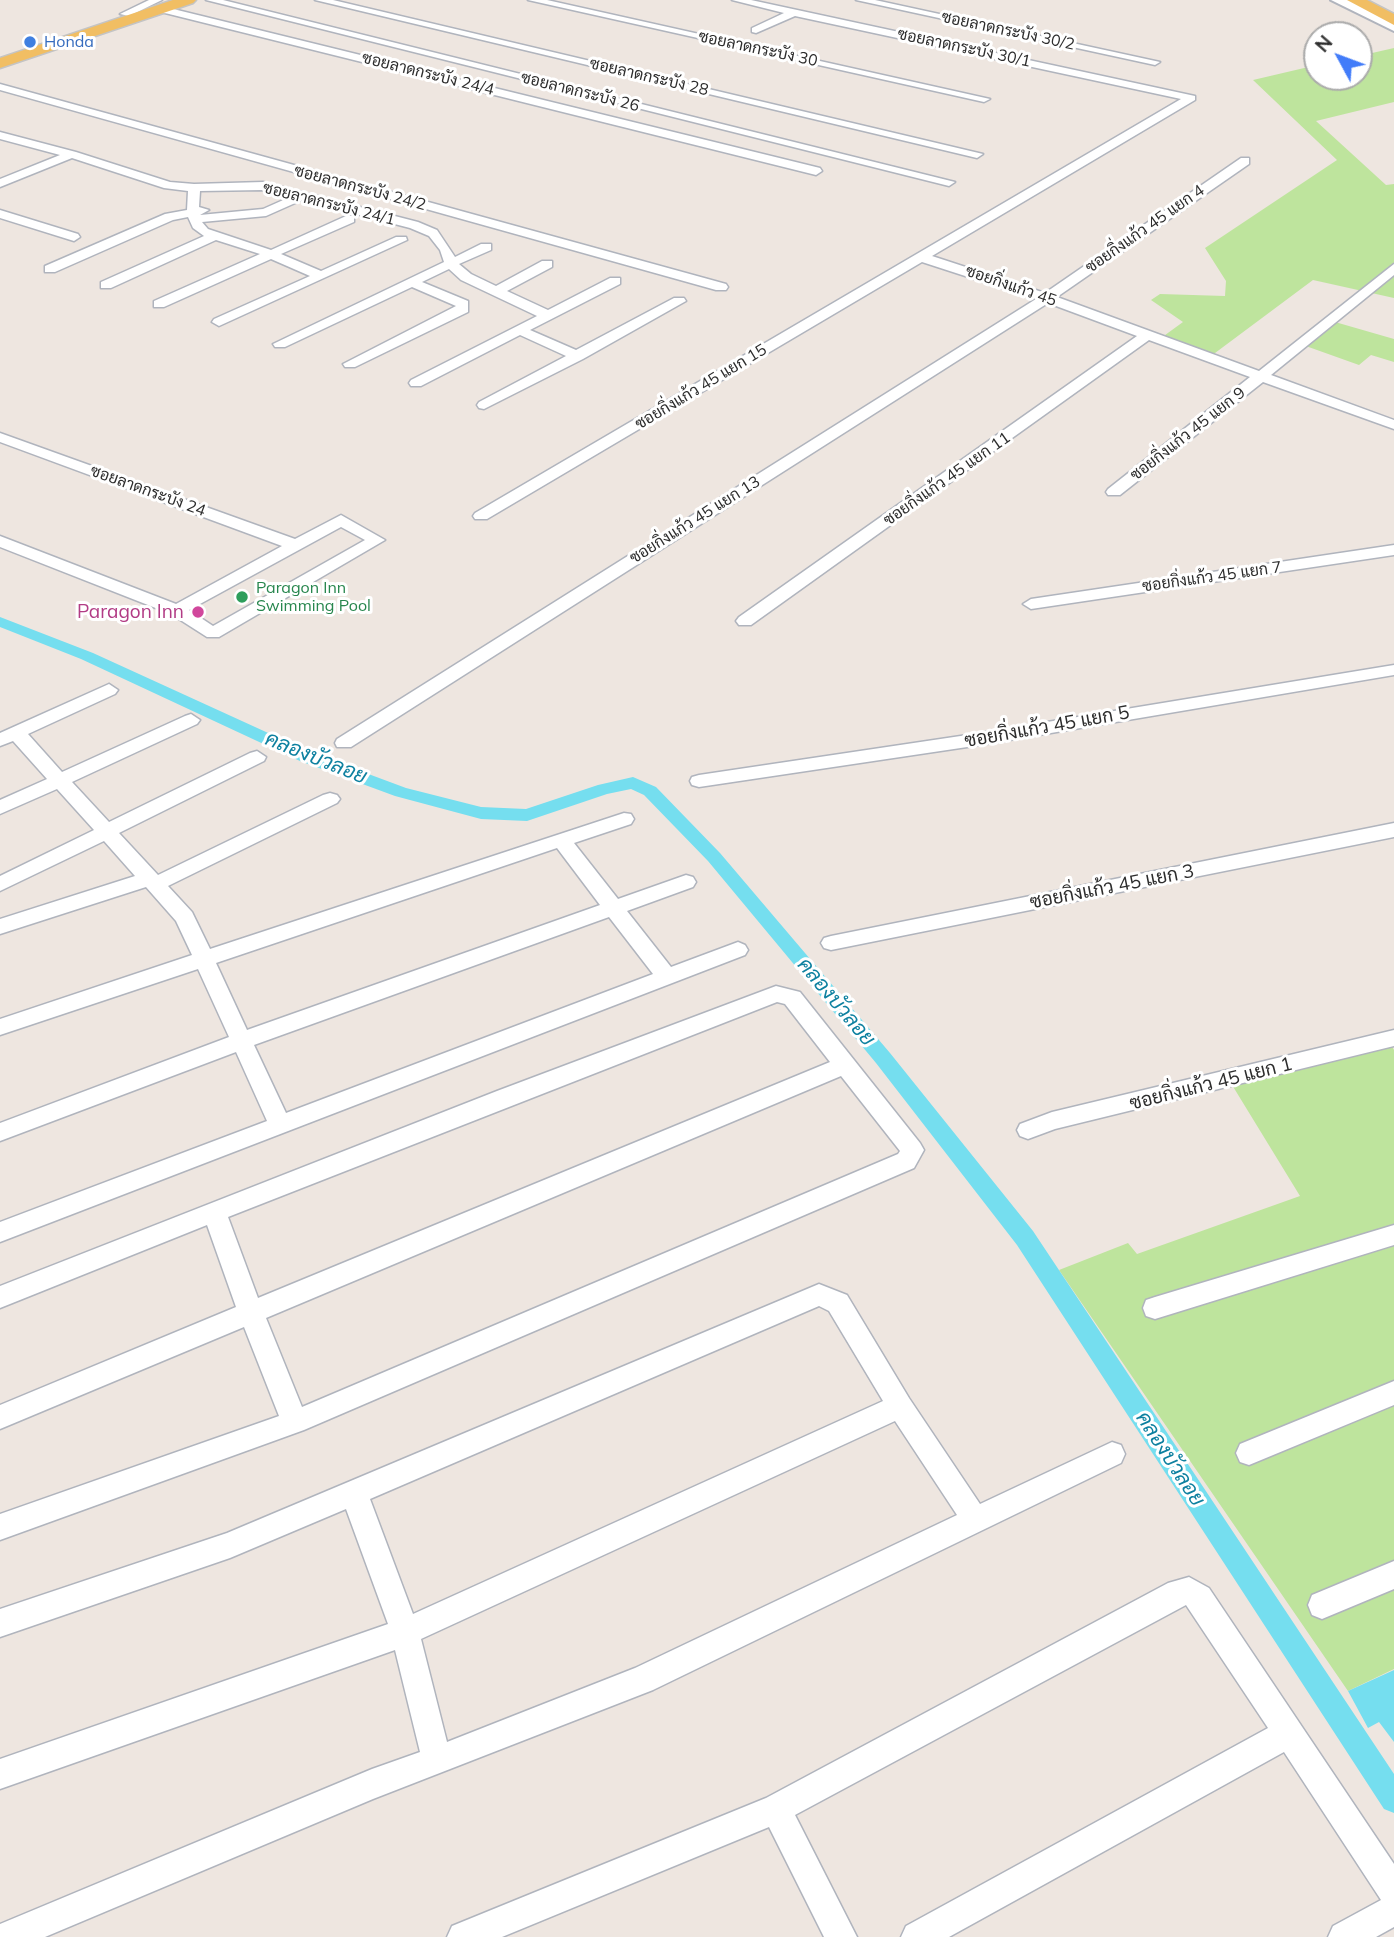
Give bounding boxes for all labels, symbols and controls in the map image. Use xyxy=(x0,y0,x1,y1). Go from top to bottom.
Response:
street label: ซอยลาดกระบัง 30/2 xyxy=(940,8,1076,54)
north arrow xyxy=(1303,21,1373,91)
street label: ซอยลาดกระบัง 30/1 xyxy=(896,25,1032,71)
street label: ซอยลาดกระบัง 30 xyxy=(697,27,819,71)
text: N xyxy=(1310,30,1337,57)
place label: Honda xyxy=(44,32,94,52)
marker: Honda xyxy=(22,34,38,50)
street label: ซอยลาดกระบัง 24/4 xyxy=(360,48,496,100)
street label: ซอยลาดกระบัง 28 xyxy=(588,54,710,100)
street label: ซอยลาดกระบัง 26 xyxy=(519,68,641,116)
street label: ซอยลาดกระบัง 24/2 xyxy=(292,161,428,215)
street label: ซอยลาดกระบัง 24/1 xyxy=(261,178,397,230)
street label: ซอยกิ่งแก้ว 45 แยก 4 xyxy=(1082,181,1208,277)
street label: ซอยกิ่งแก้ว 45 xyxy=(963,261,1059,311)
street label: ซอยกิ่งแก้ว 45 แยก 15 xyxy=(632,340,770,434)
street label: ซอยกิ่งแก้ว 45 แยก 9 xyxy=(1127,383,1249,485)
street label: ซอยกิ่งแก้ว 45 แยก 11 xyxy=(880,428,1014,530)
street label: ซอยลาดกระบัง 24 xyxy=(88,461,208,521)
street label: ซอยกิ่งแก้ว 45 แยก 13 xyxy=(626,472,764,568)
street label: ซอยกิ่งแก้ว 45 แยก 7 xyxy=(1141,558,1283,596)
place label: Paragon Inn Swimming Pool xyxy=(256,578,371,616)
marker: Paragon Inn Swimming Pool xyxy=(234,589,250,605)
place label: Paragon Inn xyxy=(77,601,184,623)
marker: Paragon Inn xyxy=(190,604,206,620)
street label: ซอยกิ่งแก้ว 45 แยก 5 xyxy=(963,701,1131,753)
water label: คลองบัวลอย xyxy=(261,726,371,790)
street label: ซอยกิ่งแก้ว 45 แยก 3 xyxy=(1028,860,1196,914)
water label: คลองบัวลอย xyxy=(792,953,880,1051)
street label: ซอยกิ่งแก้ว 45 แยก 1 xyxy=(1127,1053,1295,1115)
water label: คลองบัวลอย xyxy=(1130,1407,1210,1511)

